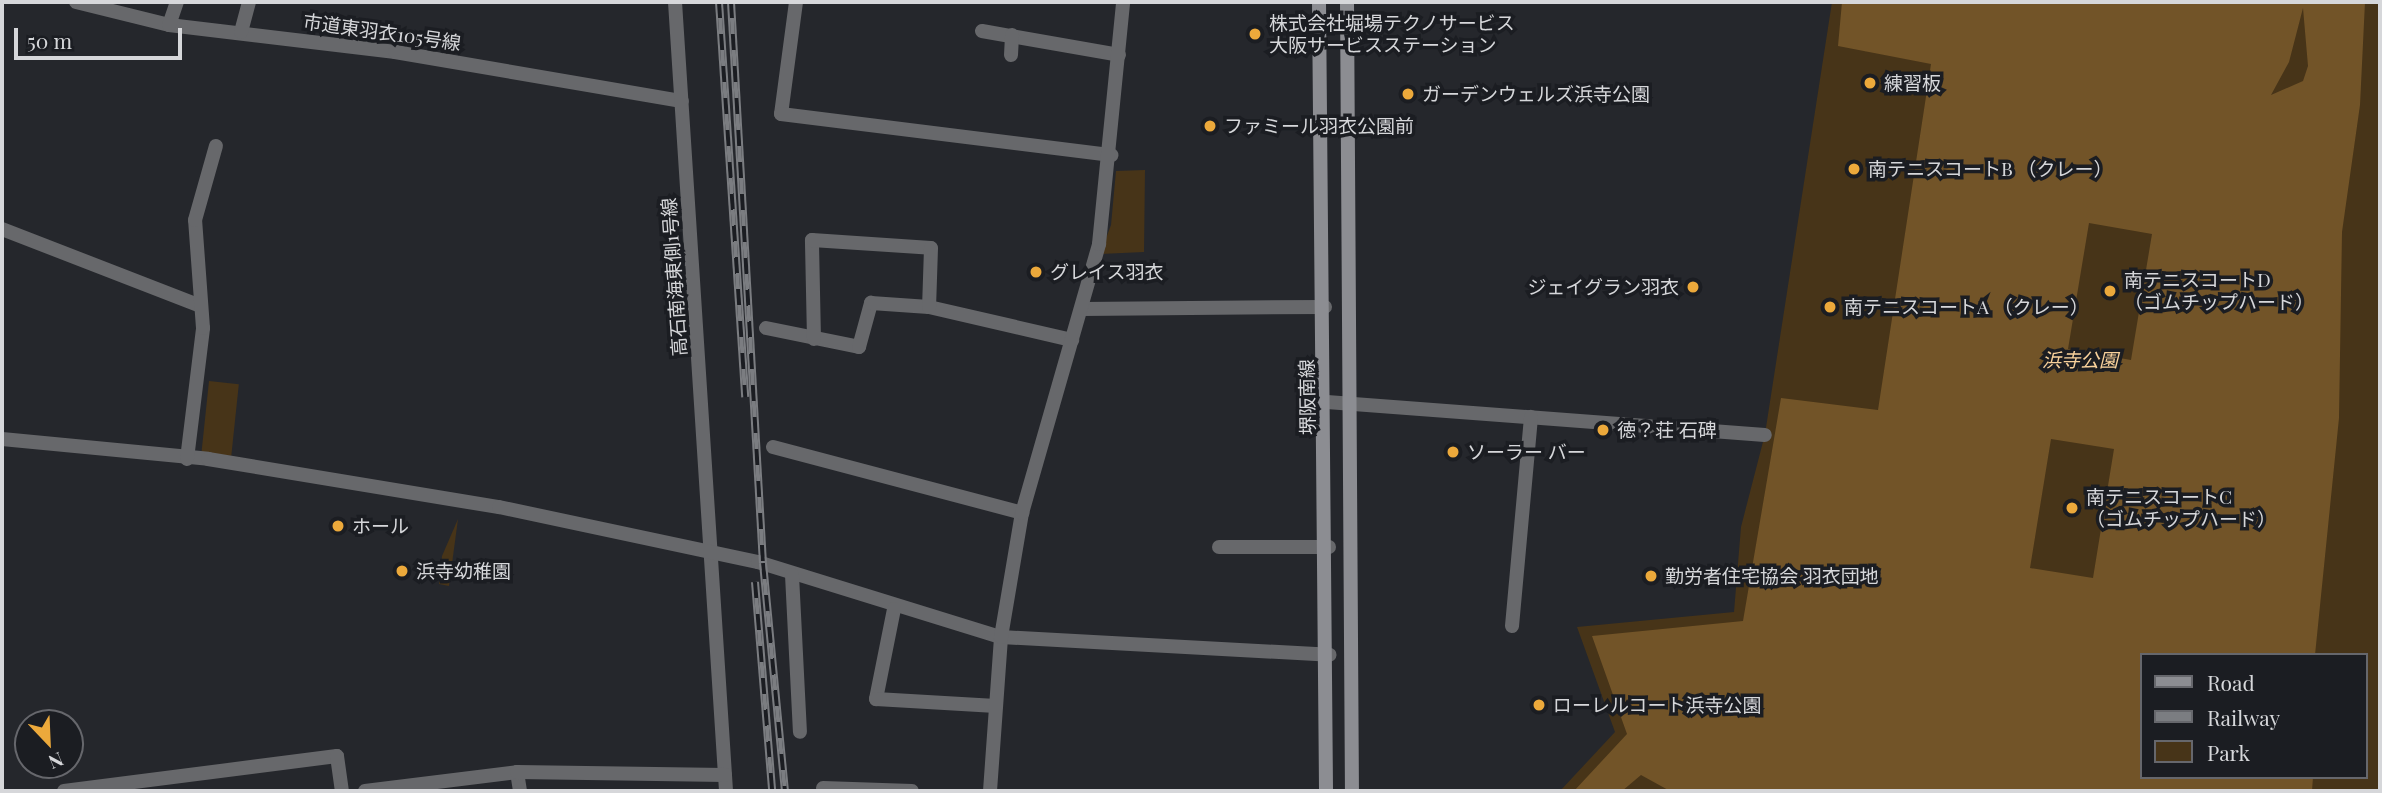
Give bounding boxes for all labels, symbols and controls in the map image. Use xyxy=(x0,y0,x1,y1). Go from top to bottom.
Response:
street label: 市道東羽衣105号線 xyxy=(302,10,462,54)
place label: 株式会社堀場テクノサービス 大阪サービスステーション xyxy=(1269,12,1516,56)
scale bar xyxy=(18,14,186,58)
text: 50 m xyxy=(27,26,72,54)
marker: 株式会社堀場テクノサービス 大阪サービスステーション xyxy=(1247,26,1263,42)
place label: 練習板 xyxy=(1884,72,1941,94)
marker: 練習板 xyxy=(1862,75,1878,91)
place label: ガーデンウェルズ浜寺公園 xyxy=(1422,83,1650,105)
marker: ガーデンウェルズ浜寺公園 xyxy=(1400,86,1416,102)
place label: ファミール羽衣公園前 xyxy=(1224,115,1414,137)
marker: ファミール羽衣公園前 xyxy=(1202,118,1218,134)
place label: 南テニスコートB （クレー） xyxy=(1868,158,2113,180)
marker: 南テニスコートB （クレー） xyxy=(1846,161,1862,177)
street label: 高石南海東側1号線 xyxy=(657,197,691,357)
place label: グレイス羽衣 xyxy=(1050,261,1164,283)
marker: グレイス羽衣 xyxy=(1028,264,1044,280)
place label: 南テニスコートD （ゴムチップハード） xyxy=(2124,269,2314,313)
place label: ジェイグラン羽衣 xyxy=(1527,276,1679,298)
marker: ジェイグラン羽衣 xyxy=(1685,279,1701,295)
marker: 南テニスコートD （ゴムチップハード） xyxy=(2102,283,2118,299)
place label: 南テニスコートA （クレー） xyxy=(1844,296,2089,318)
marker: 南テニスコートA （クレー） xyxy=(1822,299,1838,315)
park label: 浜寺公園 xyxy=(2042,349,2118,371)
street label: 堺阪南線 xyxy=(1295,359,1319,435)
place label: 徳？荘 石碑 xyxy=(1617,419,1717,441)
marker: 徳？荘 石碑 xyxy=(1595,422,1611,438)
place label: ソーラー バー xyxy=(1467,441,1586,463)
marker: ソーラー バー xyxy=(1445,444,1461,460)
place label: 南テニスコートC （ゴムチップハード） xyxy=(2086,486,2276,530)
marker: 南テニスコートC （ゴムチップハード） xyxy=(2064,500,2080,516)
place label: ホール xyxy=(352,515,409,537)
marker: ホール xyxy=(330,518,346,534)
place label: 浜寺幼稚園 xyxy=(416,560,511,582)
marker: 浜寺幼稚園 xyxy=(394,563,410,579)
place label: 勤労者住宅協会 羽衣団地 xyxy=(1665,565,1879,587)
marker: 勤労者住宅協会 羽衣団地 xyxy=(1643,568,1659,584)
legend xyxy=(2140,653,2368,779)
text: Road xyxy=(2207,668,2255,696)
place label: ローレルコート浜寺公園 xyxy=(1553,694,1762,716)
marker: ローレルコート浜寺公園 xyxy=(1531,697,1547,713)
text: Railway xyxy=(2207,703,2280,731)
north arrow xyxy=(14,709,84,779)
text: Park xyxy=(2207,738,2250,766)
text: N xyxy=(45,747,68,776)

